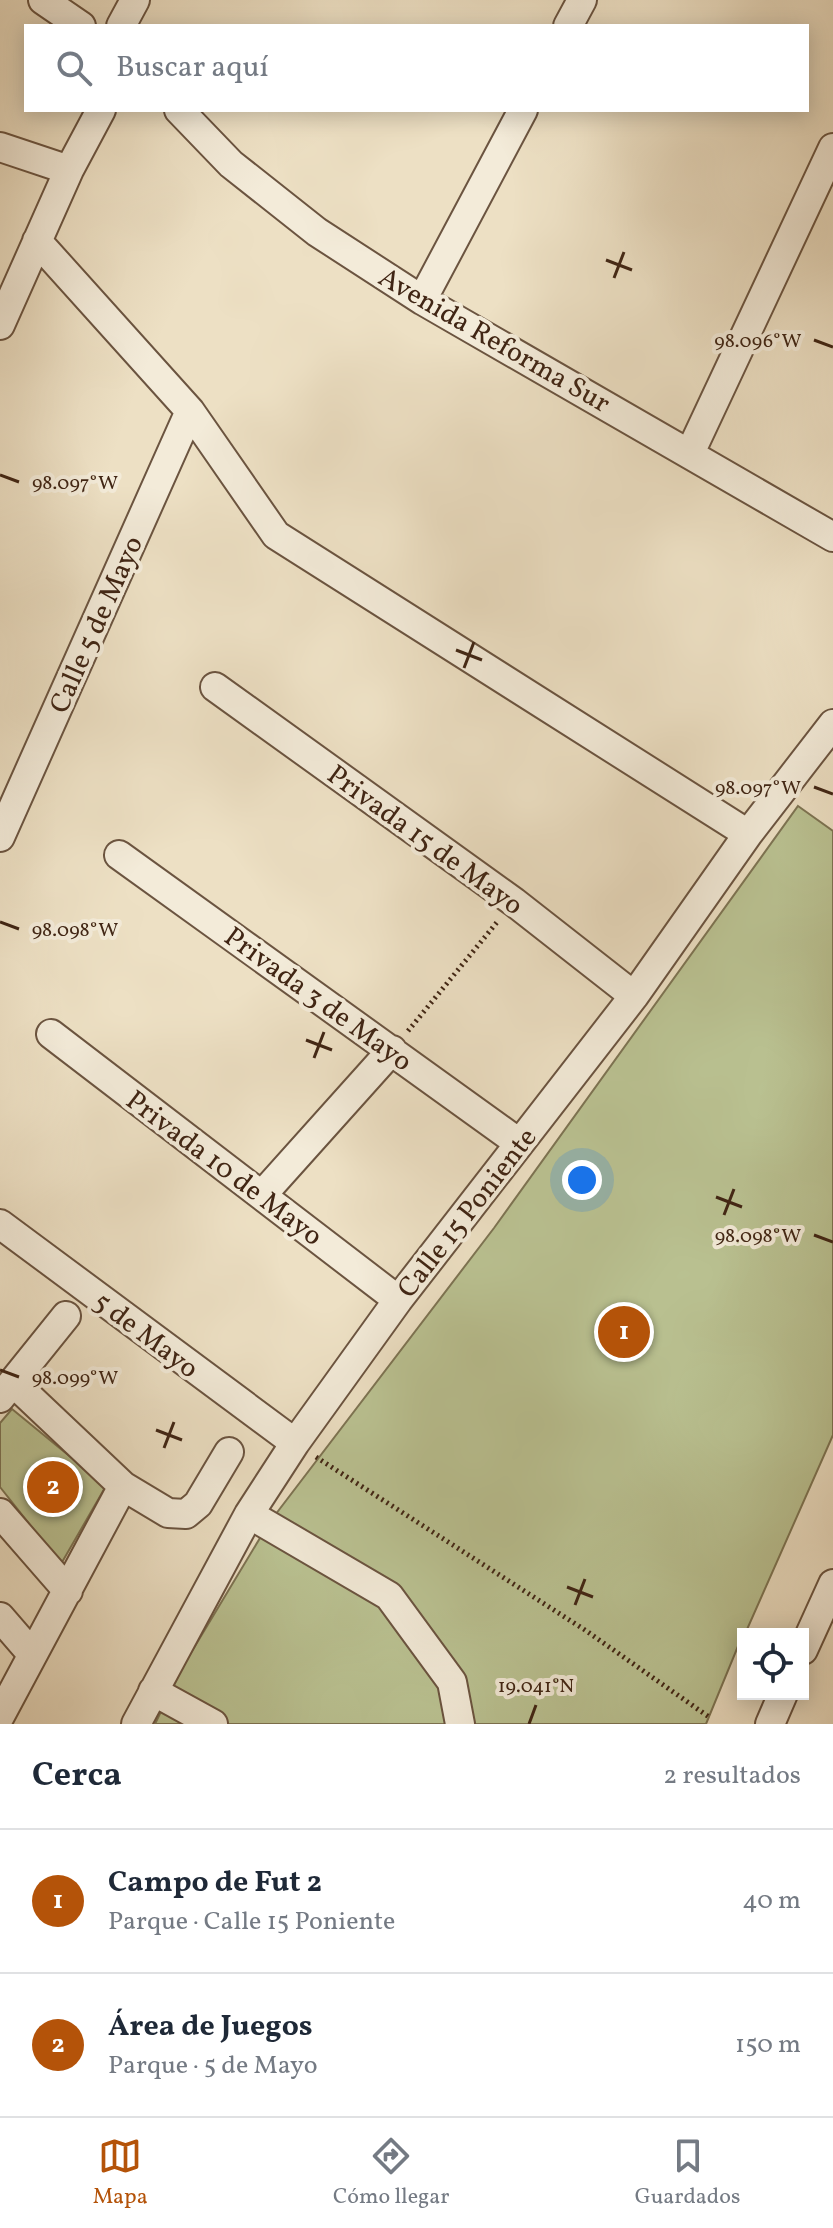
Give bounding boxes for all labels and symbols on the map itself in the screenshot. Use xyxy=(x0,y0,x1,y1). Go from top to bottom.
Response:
street label: Avenida Reforma Sur xyxy=(371,259,617,424)
text: 98.096°W xyxy=(714,328,802,356)
text: 98.097°W xyxy=(32,470,118,498)
street label: Calle 5 de Mayo xyxy=(41,530,154,720)
street label: Privada 15 de Mayo xyxy=(318,756,531,926)
text: 98.097°W xyxy=(715,775,801,803)
text: 98.098°W xyxy=(32,917,118,945)
street label: Privada 3 de Mayo xyxy=(215,918,420,1082)
street label: Privada 10 de Mayo xyxy=(117,1082,330,1256)
street label: Calle 15 Poniente xyxy=(389,1120,547,1307)
your location xyxy=(562,1160,602,1200)
text: 98.098°W xyxy=(715,1223,801,1251)
street label: 5 de Mayo xyxy=(85,1284,206,1388)
pin: 1 xyxy=(598,1302,650,1362)
text: 98.099°W xyxy=(32,1365,118,1393)
pin: 2 xyxy=(27,1457,79,1517)
text: 19.041°N xyxy=(498,1673,574,1701)

